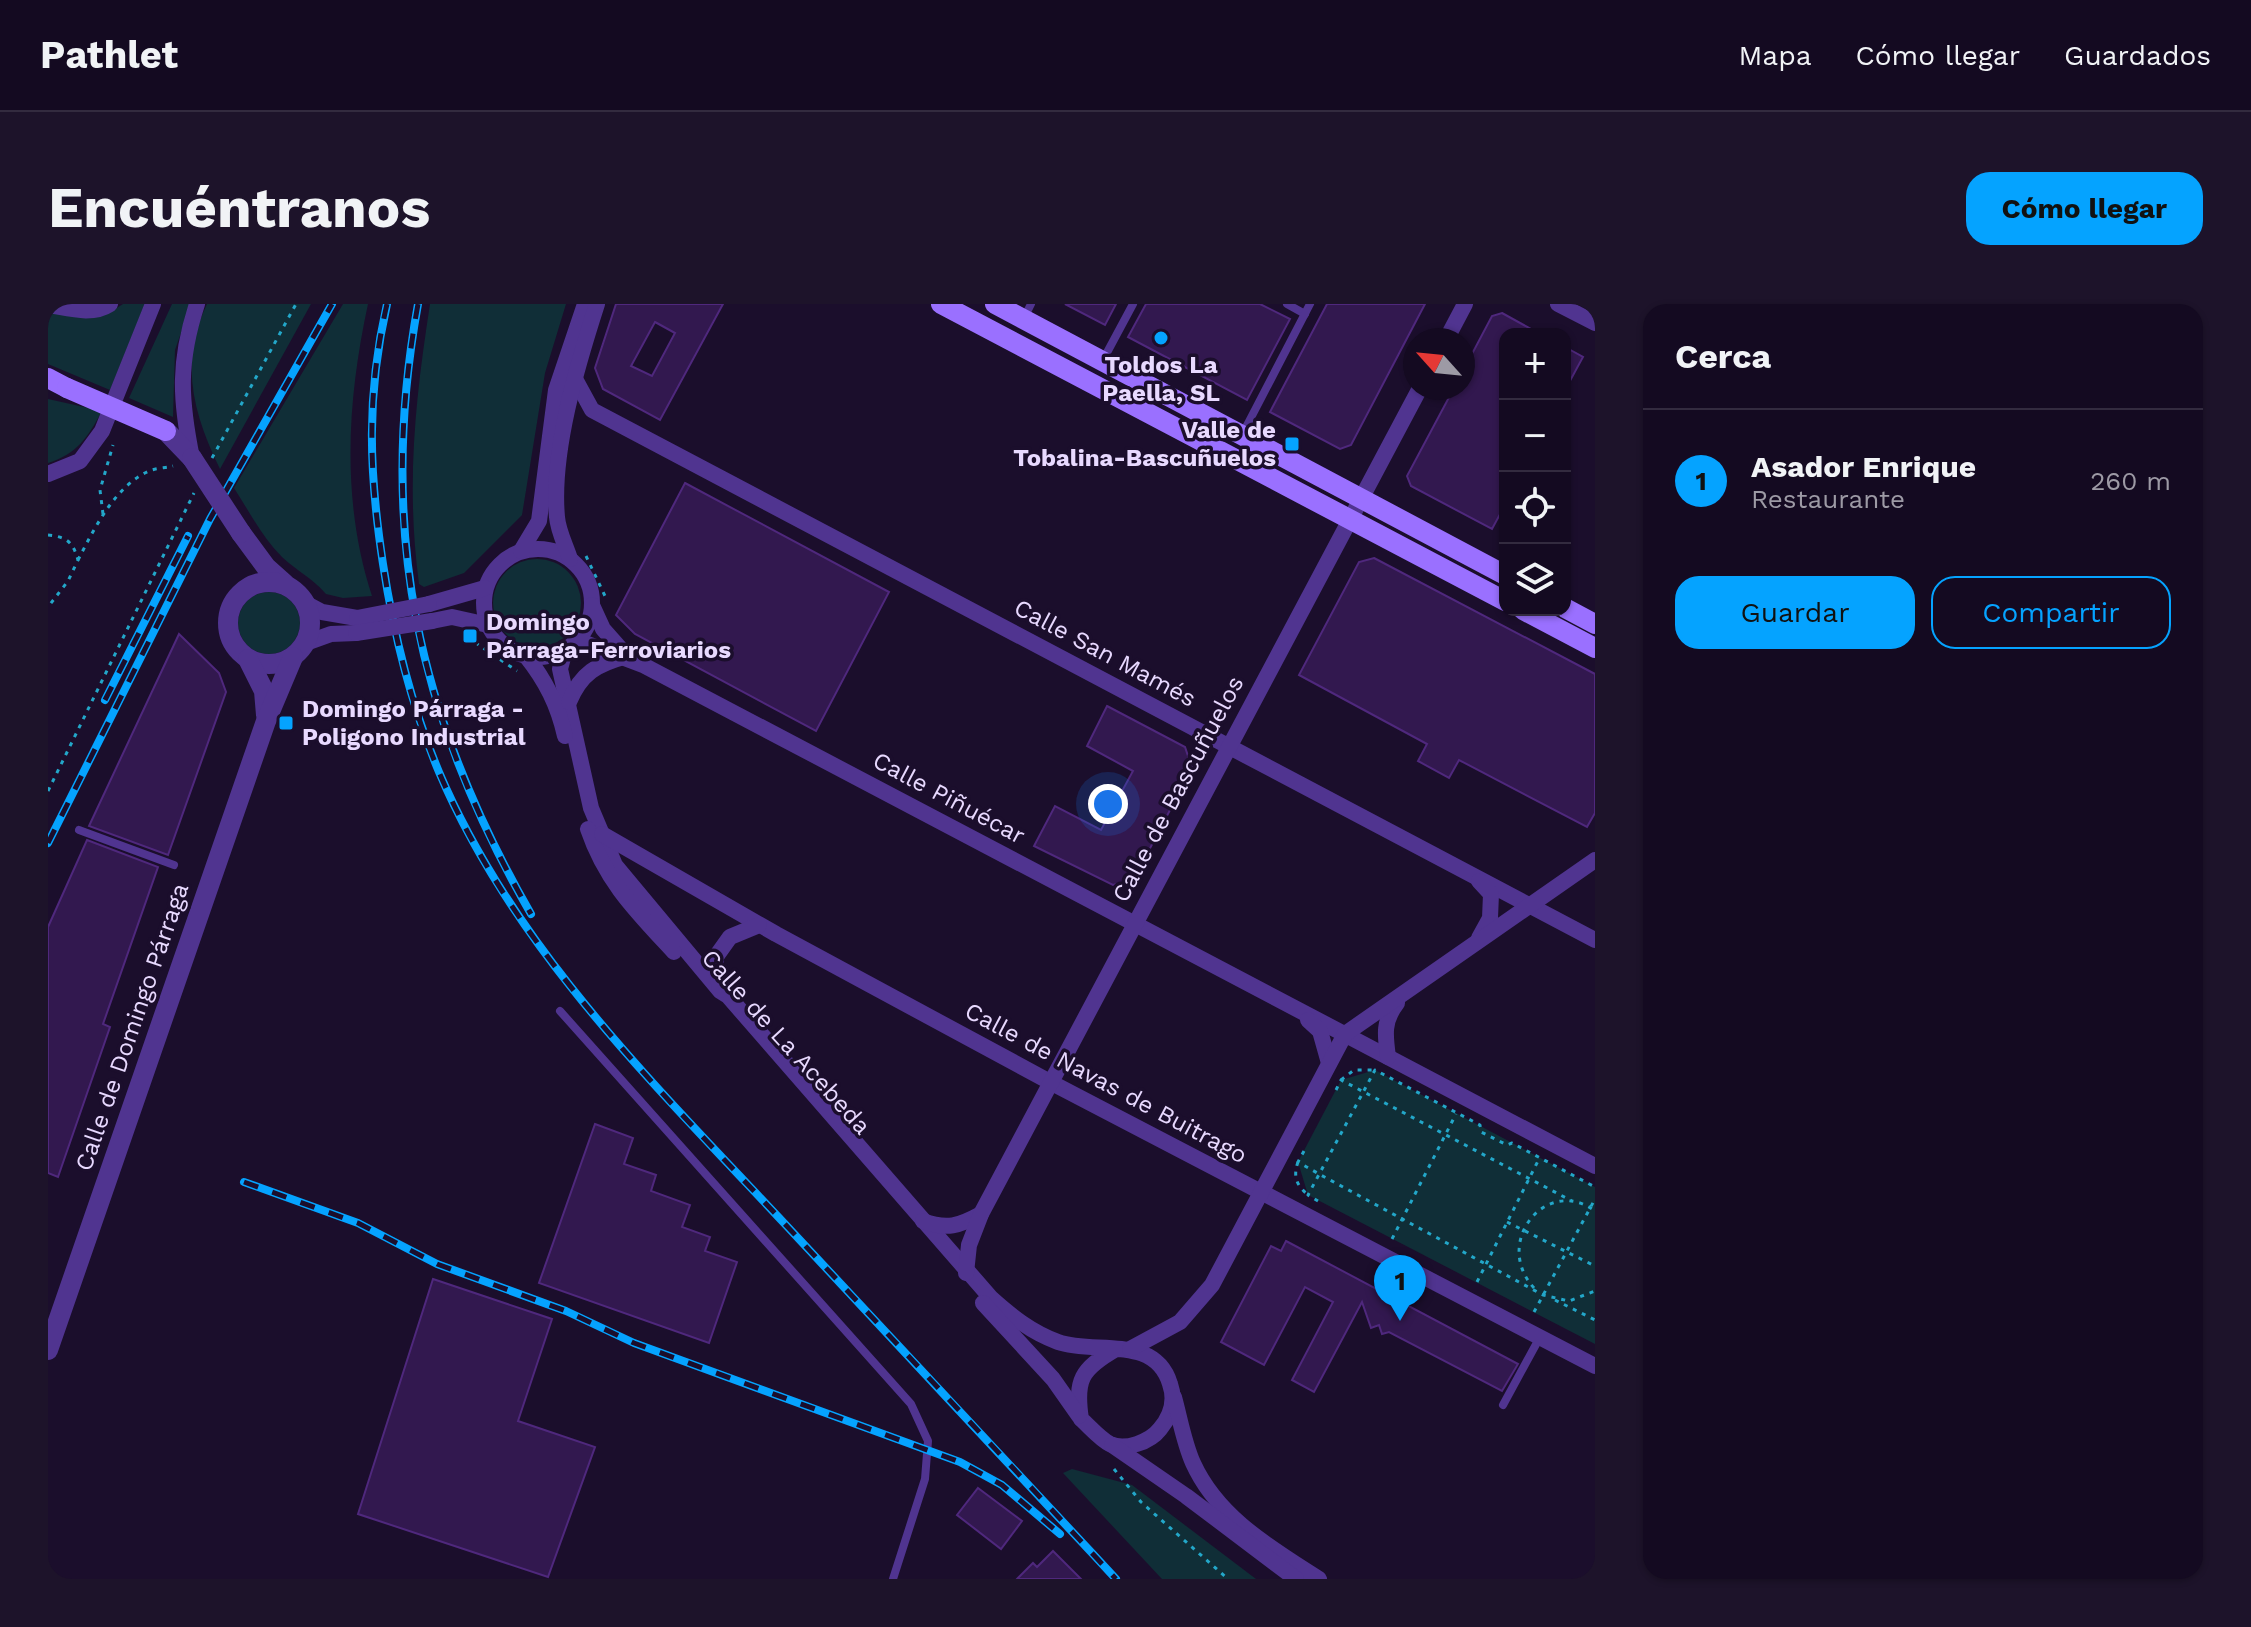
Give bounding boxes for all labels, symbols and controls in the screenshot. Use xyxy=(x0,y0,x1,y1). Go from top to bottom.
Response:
text: Pathlet xyxy=(40,33,178,77)
text: Mapa xyxy=(1739,39,1812,72)
text: Cómo llegar xyxy=(1856,39,2020,72)
text: Guardados xyxy=(2064,39,2211,72)
button: Cómo llegar xyxy=(1966,172,2203,245)
text: Encuéntranos xyxy=(48,175,430,241)
north arrow xyxy=(1403,328,1475,400)
map controls xyxy=(1499,328,1571,616)
button: + xyxy=(1499,328,1571,400)
marker: Toldos La Paella, SL xyxy=(1152,329,1170,347)
text: Cerca xyxy=(1675,336,1771,376)
place label: Toldos La Paella, SL xyxy=(1102,351,1220,407)
button: − xyxy=(1499,400,1571,472)
place label: Valle de Tobalina-Bascuñuelos xyxy=(1013,416,1276,472)
marker: Valle de Tobalina-Bascuñuelos xyxy=(1283,435,1301,453)
text: Asador Enrique xyxy=(1751,449,1976,484)
text: 1 xyxy=(1695,466,1707,496)
text: 260 m xyxy=(2090,466,2171,496)
button: locate xyxy=(1499,472,1571,544)
text: Restaurante xyxy=(1751,484,1905,514)
button: layers xyxy=(1499,544,1571,616)
button: Guardar xyxy=(1675,576,1915,649)
button: Compartir xyxy=(1931,576,2171,649)
street label: Calle San Mamés xyxy=(1009,593,1201,713)
place label: Domingo Párraga-Ferroviarios xyxy=(486,608,731,664)
marker: Domingo Párraga-Ferroviarios xyxy=(461,627,479,645)
street label: Calle de Bascuñuelos xyxy=(1107,671,1249,907)
place label: Domingo Párraga - Poligono Industrial xyxy=(302,695,526,751)
marker: Domingo Párraga - Poligono Industrial xyxy=(277,714,295,732)
street label: Calle Piñuécar xyxy=(868,746,1030,850)
your location xyxy=(1088,784,1128,824)
street label: Calle de Domingo Párraga xyxy=(70,879,194,1175)
street label: Calle de La Acebeda xyxy=(696,944,876,1140)
street label: Calle de Navas de Buitrago xyxy=(960,997,1252,1169)
pin: 1 xyxy=(1374,1255,1426,1321)

